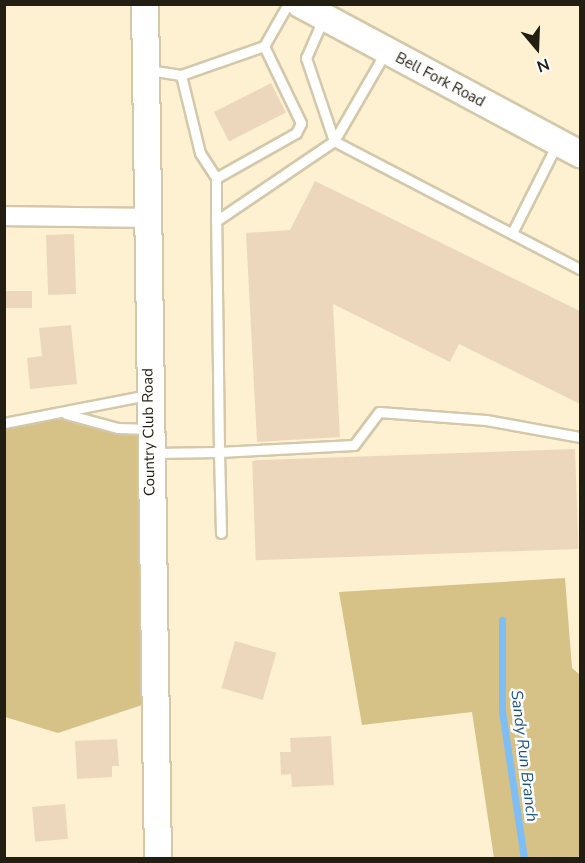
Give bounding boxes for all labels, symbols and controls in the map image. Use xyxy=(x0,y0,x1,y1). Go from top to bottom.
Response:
north arrow xyxy=(507,18,567,78)
street label: Bell Fork Road xyxy=(392,49,488,111)
text: N xyxy=(534,53,552,77)
street label: Country Club Road xyxy=(139,368,159,496)
water label: Sandy Run Branch xyxy=(506,689,542,823)

